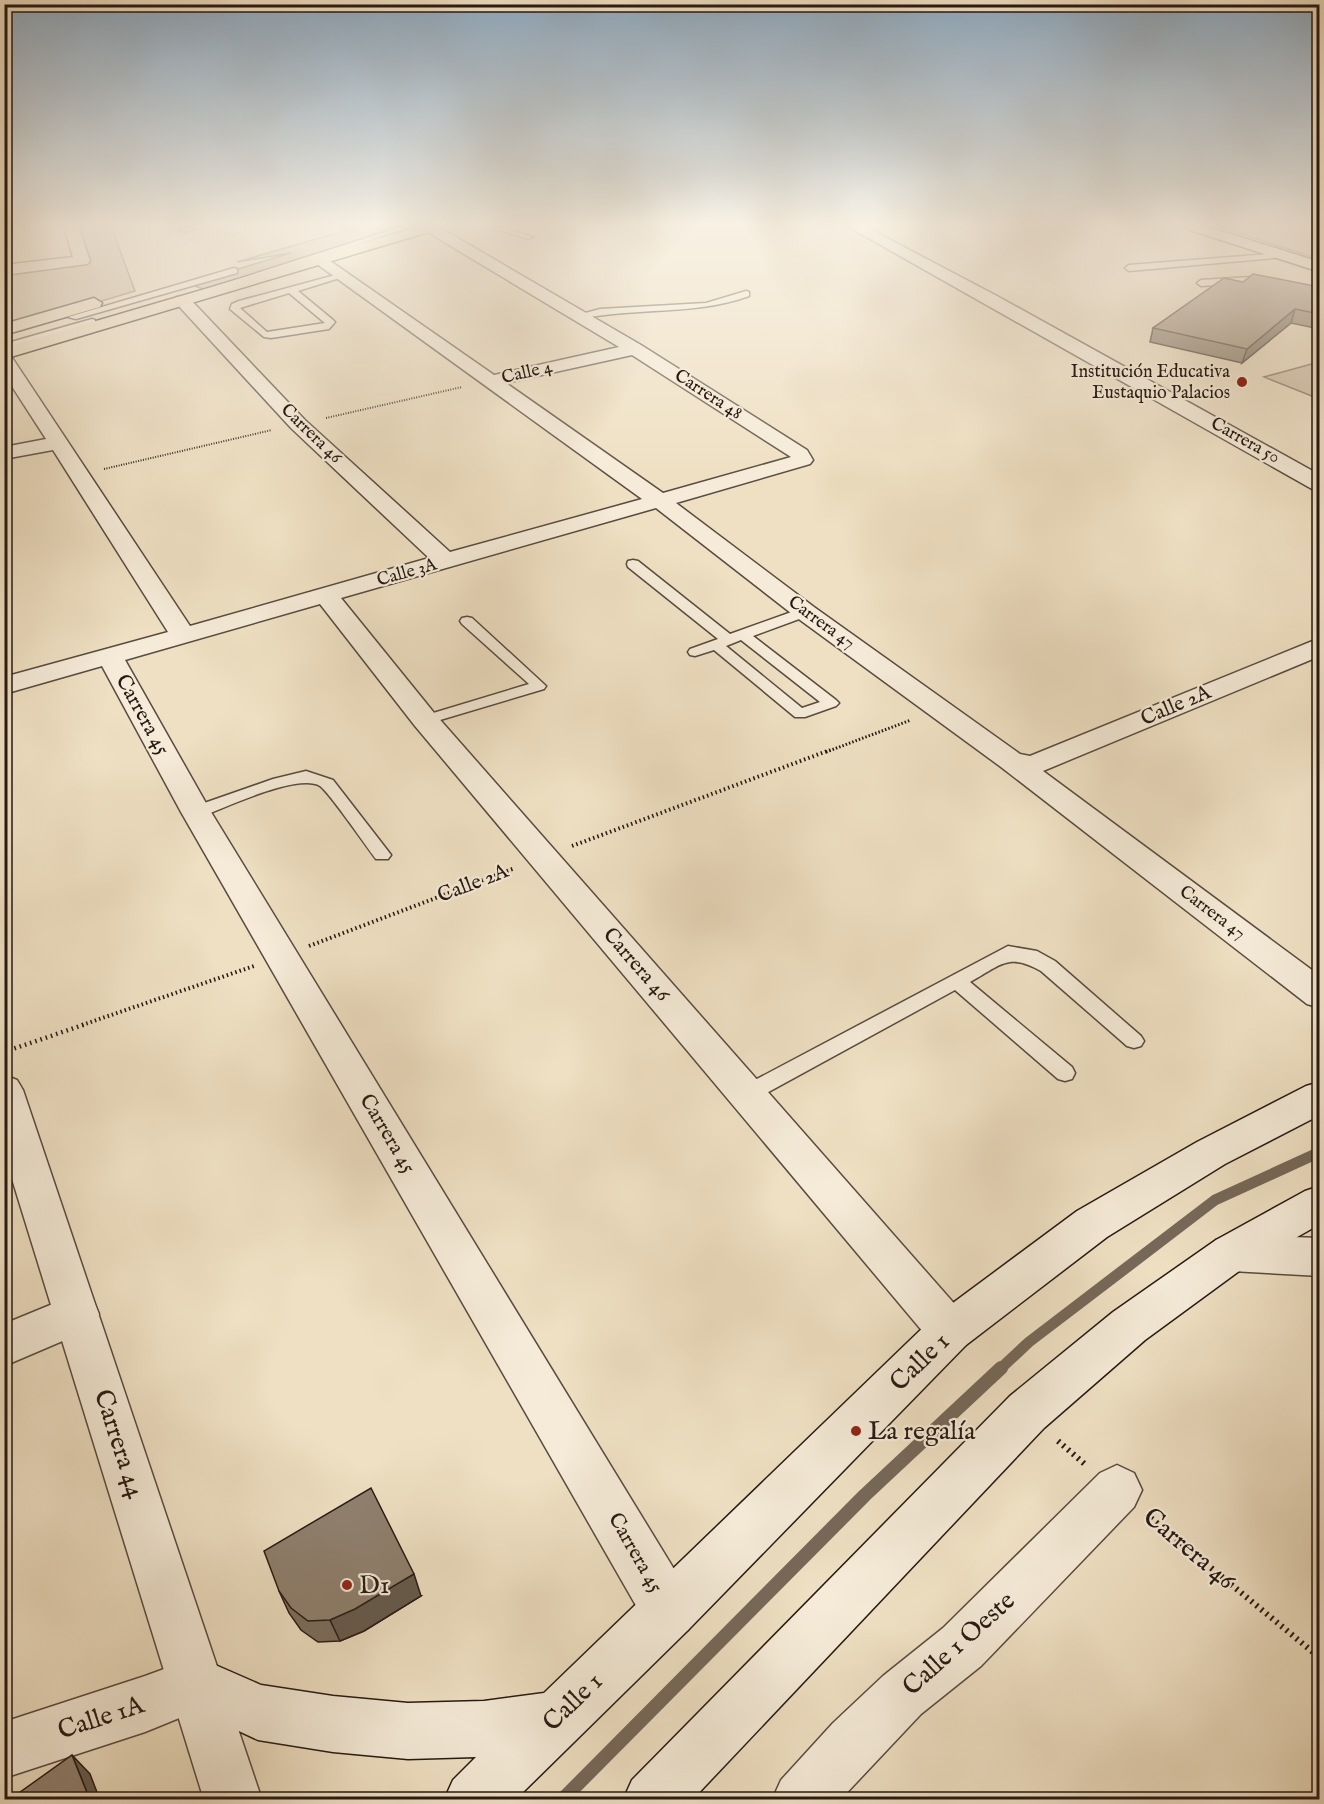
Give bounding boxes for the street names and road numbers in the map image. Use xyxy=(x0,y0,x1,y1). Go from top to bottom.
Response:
street label: Calle 4 xyxy=(499,356,555,390)
street label: Carrera 48 xyxy=(670,365,746,425)
street label: Carrera 46 xyxy=(275,399,347,469)
street label: Carrera 50 xyxy=(1206,413,1284,469)
street label: Calle 3A xyxy=(374,553,441,593)
street label: Carrera 47 xyxy=(783,591,859,655)
street label: Carrera 45 xyxy=(109,670,175,761)
street label: Calle 2A xyxy=(1137,679,1216,733)
street label: Calle 2A xyxy=(434,858,513,910)
street label: Carrera 47 xyxy=(1174,881,1250,945)
street label: Carrera 46 xyxy=(596,922,676,1009)
street label: Carrera 45 xyxy=(353,1089,422,1179)
street label: Calle 1 xyxy=(883,1325,957,1399)
street label: Carrera 44 xyxy=(86,1385,152,1503)
street label: Carrera 46 xyxy=(1136,1501,1243,1598)
street label: Carrera 45 xyxy=(601,1508,669,1598)
street label: Calle 1 Oeste xyxy=(896,1585,1022,1703)
street label: Calle 1 xyxy=(536,1665,610,1739)
street label: Calle 1A xyxy=(54,1688,150,1747)

